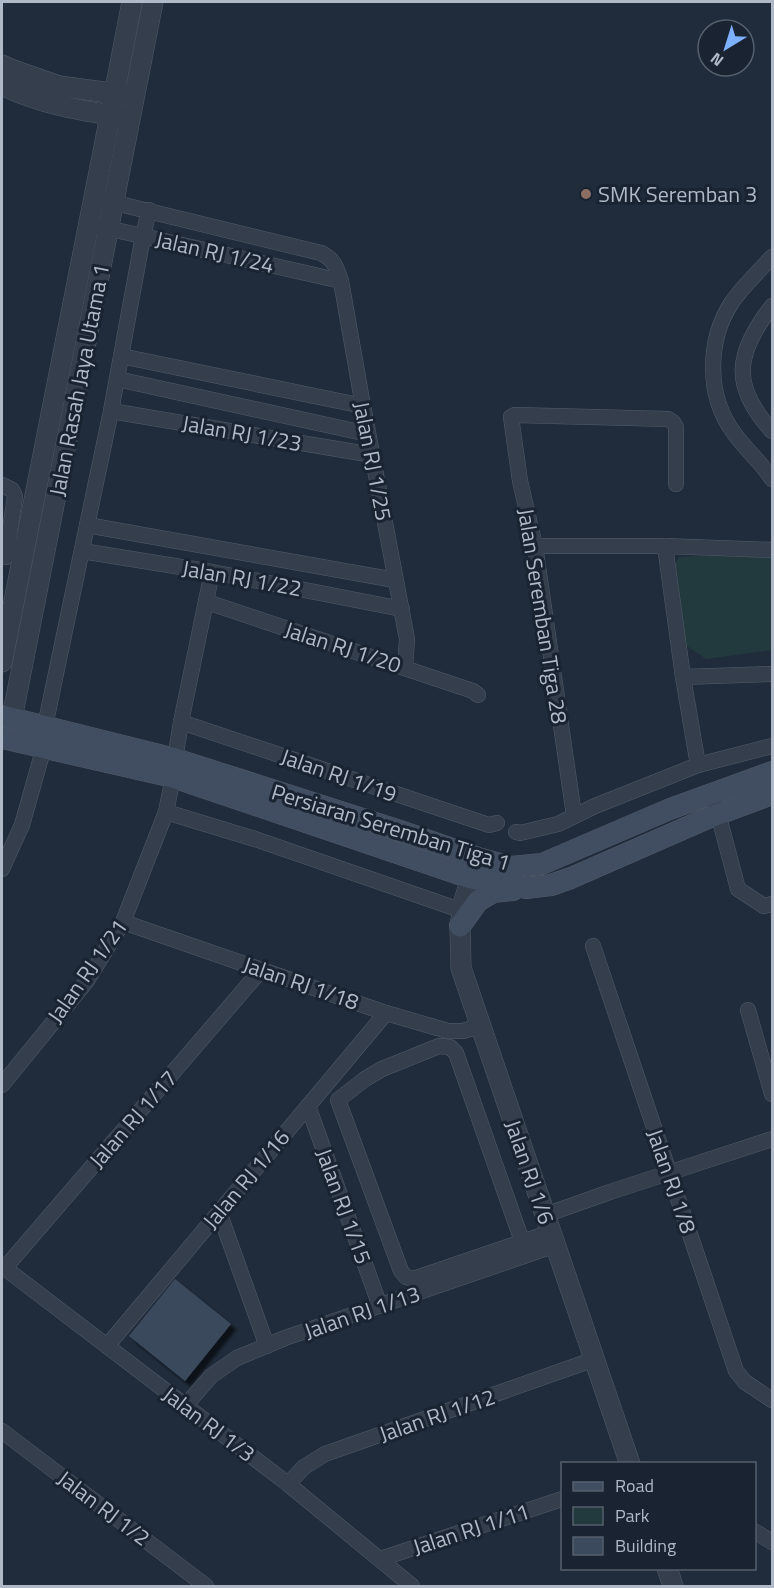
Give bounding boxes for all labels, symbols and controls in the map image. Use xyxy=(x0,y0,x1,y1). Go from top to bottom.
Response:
north arrow xyxy=(696,18,756,78)
text: N xyxy=(705,47,729,73)
place label: SMK Seremban 3 xyxy=(598,177,757,211)
marker: SMK Seremban 3 xyxy=(579,187,593,201)
street label: Jalan RJ 1/24 xyxy=(152,222,278,282)
street label: Jalan Rasah Jaya Utama 1 xyxy=(40,261,118,499)
street label: Jalan RJ 1/25 xyxy=(345,398,401,524)
street label: Jalan RJ 1/23 xyxy=(180,406,304,460)
street label: Jalan Seremban Tiga 28 xyxy=(509,506,577,726)
street label: Jalan RJ 1/22 xyxy=(180,551,304,605)
street label: Jalan RJ 1/20 xyxy=(280,612,406,682)
street label: Jalan RJ 1/19 xyxy=(276,739,402,811)
street label: Persiaran Seremban Tiga 1 xyxy=(267,774,515,880)
street label: Jalan RJ 1/21 xyxy=(38,912,136,1030)
street label: Jalan RJ 1/18 xyxy=(238,947,364,1019)
street label: Jalan RJ 1/17 xyxy=(81,1062,185,1176)
street label: Jalan RJ 1/6 xyxy=(496,1115,564,1229)
street label: Jalan RJ 1/16 xyxy=(194,1122,298,1236)
street label: Jalan RJ 1/8 xyxy=(638,1124,706,1238)
street label: Jalan RJ 1/15 xyxy=(307,1143,381,1269)
street label: Jalan RJ 1/13 xyxy=(299,1276,425,1348)
street label: Jalan RJ 1/3 xyxy=(155,1378,263,1470)
street label: Jalan RJ 1/12 xyxy=(374,1379,500,1451)
street label: Jalan RJ 1/2 xyxy=(50,1462,158,1554)
legend xyxy=(561,1462,756,1570)
text: Road xyxy=(615,1472,654,1499)
street label: Jalan RJ 1/11 xyxy=(408,1494,534,1564)
text: Park xyxy=(615,1502,650,1529)
text: Building xyxy=(615,1532,676,1559)

